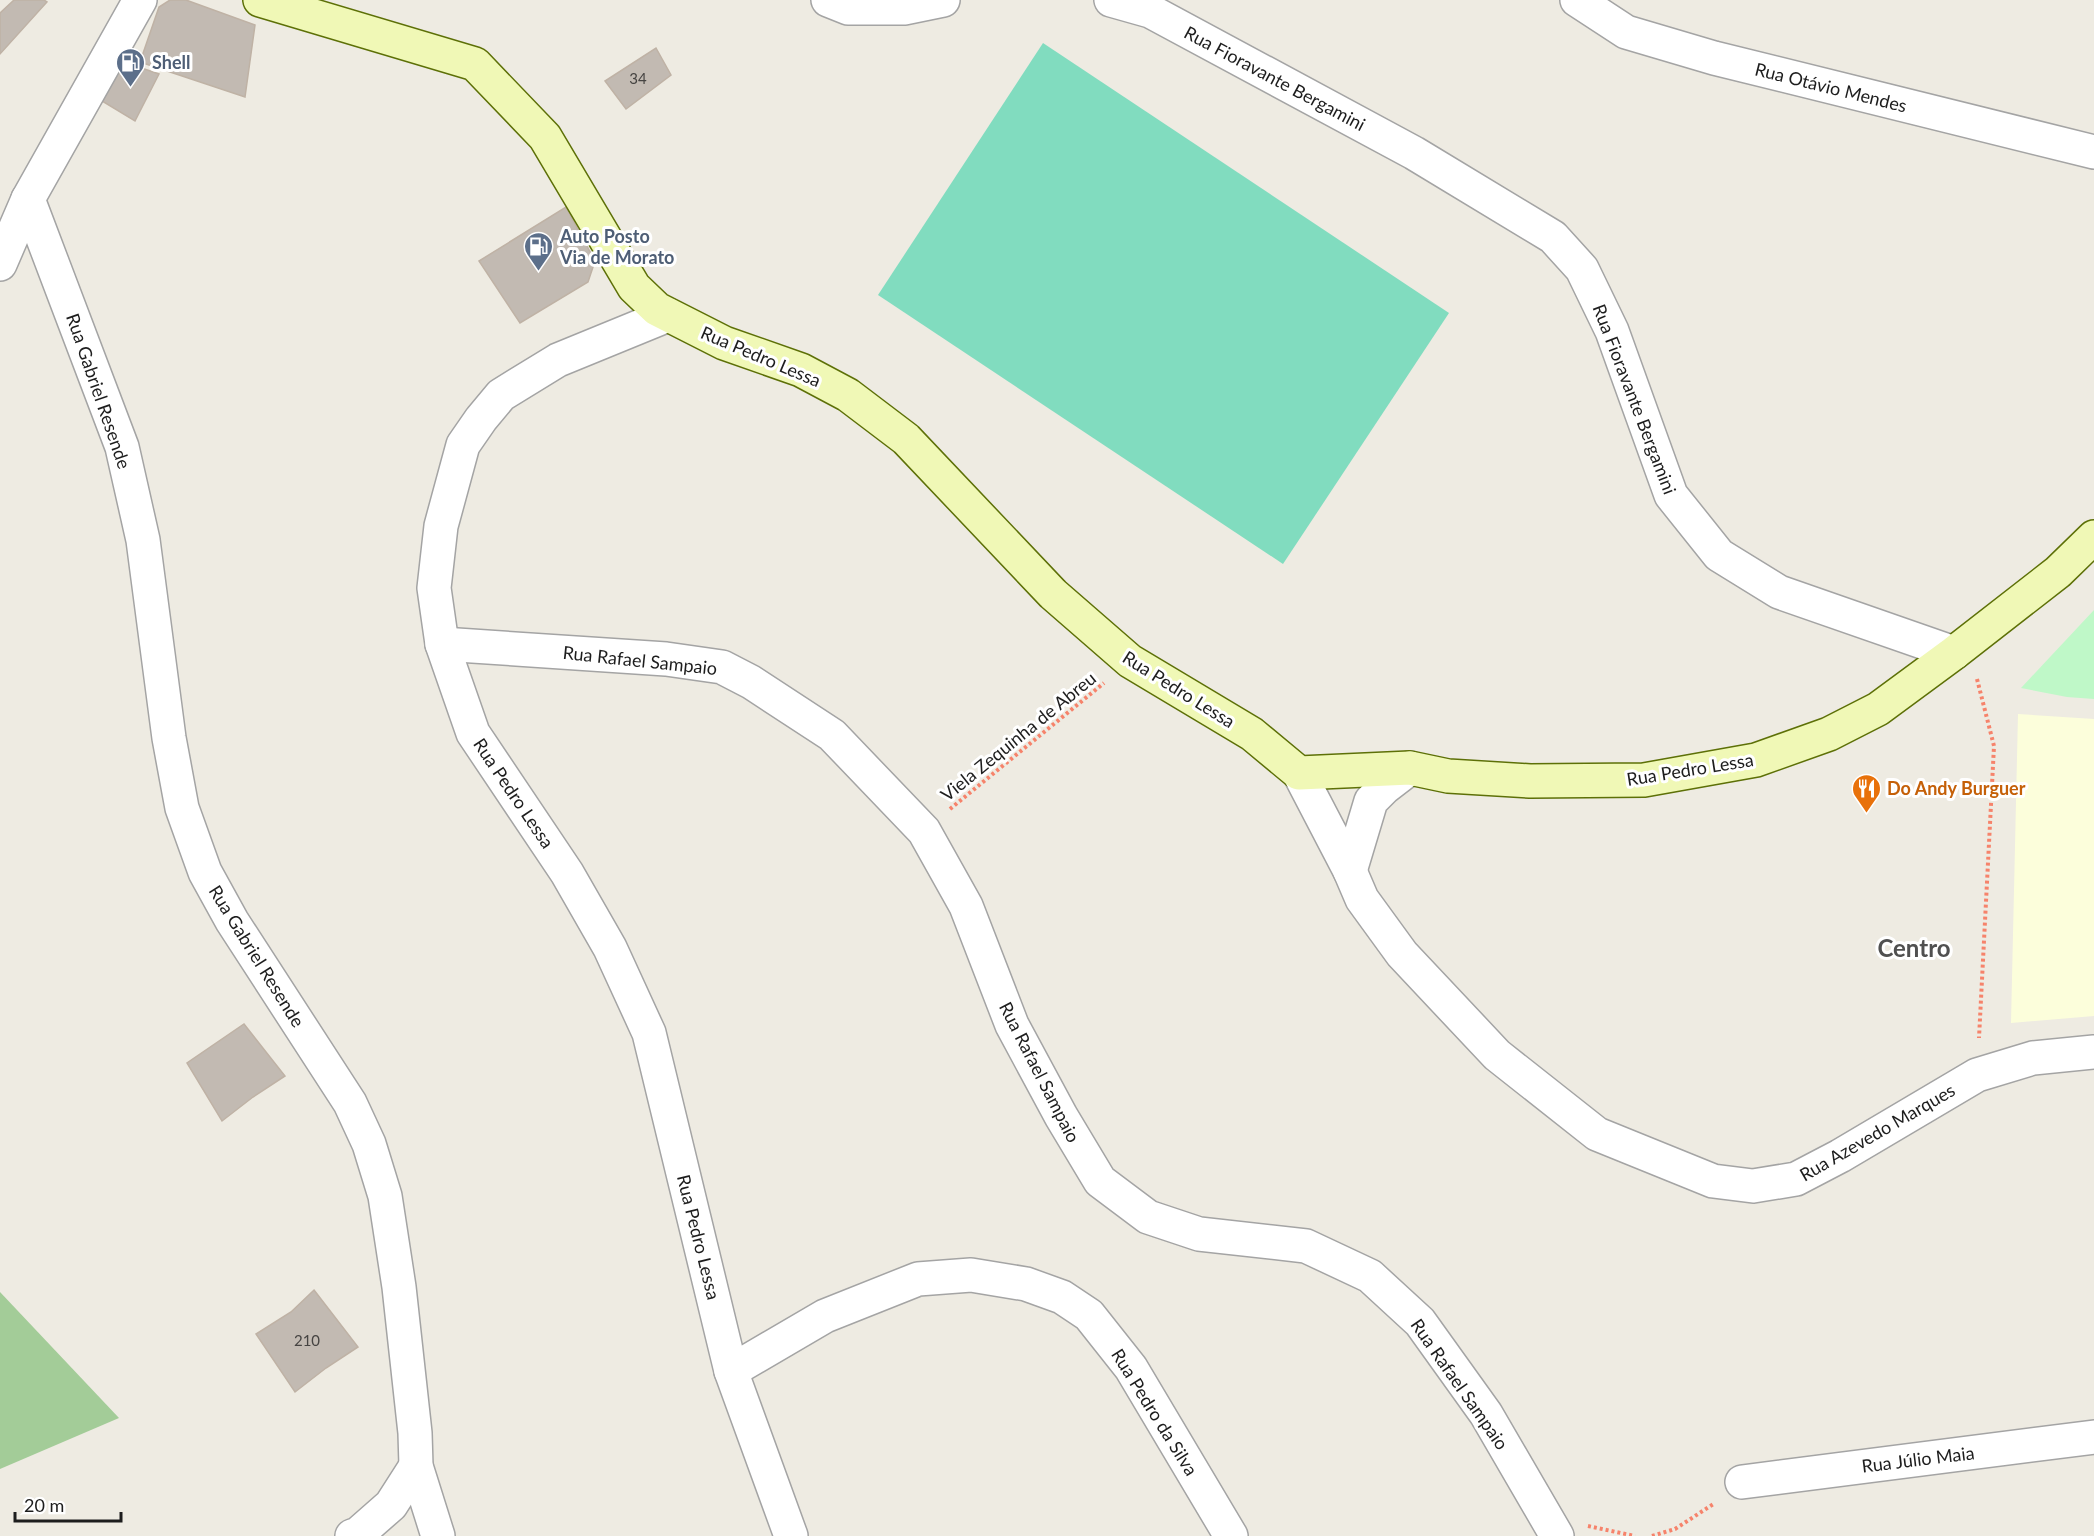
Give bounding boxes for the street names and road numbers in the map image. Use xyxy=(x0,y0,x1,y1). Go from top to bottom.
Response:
street label: Rua Fioravante Bergamini xyxy=(1181,21,1369,135)
street label: Rua Otávio Mendes xyxy=(1753,57,1909,117)
street label: Rua Fioravante Bergamini xyxy=(1589,301,1681,497)
street label: Rua Gabriel Resende xyxy=(62,310,136,472)
street label: Rua Pedro Lessa xyxy=(698,321,824,391)
street label: Rua Rafael Sampaio xyxy=(562,641,718,679)
street label: Rua Pedro Lessa xyxy=(1119,646,1239,732)
street label: Viela Zequinha de Abreu xyxy=(936,667,1100,805)
street label: Rua Pedro Lessa xyxy=(469,734,559,852)
street label: Rua Pedro Lessa xyxy=(1625,748,1755,790)
street label: Rua Gabriel Resende xyxy=(204,881,310,1031)
street label: Rua Rafael Sampaio xyxy=(995,998,1085,1146)
street label: Rua Azevedo Marques xyxy=(1795,1078,1959,1185)
street label: Rua Pedro Lessa xyxy=(673,1172,725,1302)
street label: Rua Rafael Sampaio xyxy=(1407,1314,1513,1454)
street label: Rua Pedro da Silva xyxy=(1107,1345,1203,1479)
street label: Rua Júlio Maia xyxy=(1860,1441,1976,1477)

